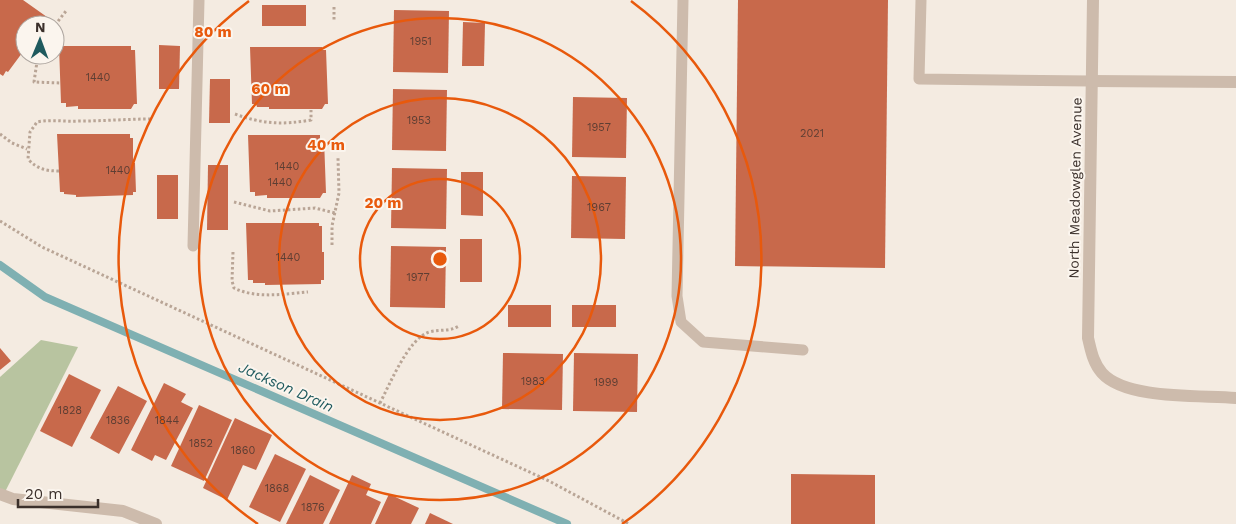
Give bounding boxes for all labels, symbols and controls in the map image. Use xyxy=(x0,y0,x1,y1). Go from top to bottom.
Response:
north arrow xyxy=(15,15,65,65)
text: N xyxy=(35,19,46,35)
text: 80 m xyxy=(194,23,232,41)
house number: 1951 xyxy=(410,35,432,48)
house number: 1440 xyxy=(86,71,110,84)
text: 60 m xyxy=(251,80,289,98)
street label: North Meadowglen Avenue xyxy=(1065,97,1085,279)
house number: 1953 xyxy=(407,114,431,127)
house number: 1957 xyxy=(587,121,611,134)
house number: 2021 xyxy=(800,127,824,140)
text: 40 m xyxy=(307,136,345,154)
house number: 1440 xyxy=(275,160,299,173)
house number: 1440 xyxy=(106,164,130,177)
house number: 1440 xyxy=(268,176,292,189)
text: 20 m xyxy=(364,194,402,212)
house number: 1967 xyxy=(587,201,611,214)
centre of rings xyxy=(431,250,449,268)
house number: 1440 xyxy=(276,251,300,264)
house number: 1977 xyxy=(406,271,430,284)
water label: Jackson Drain xyxy=(236,358,336,416)
house number: 1983 xyxy=(521,375,545,388)
house number: 1999 xyxy=(594,376,619,389)
house number: 1828 xyxy=(58,404,82,417)
house number: 1836 xyxy=(106,414,130,427)
house number: 1844 xyxy=(155,414,180,427)
house number: 1852 xyxy=(189,437,213,450)
house number: 1860 xyxy=(231,444,255,457)
scale bar xyxy=(18,476,98,508)
house number: 1868 xyxy=(265,482,289,495)
text: 20 m xyxy=(25,485,63,503)
house number: 1876 xyxy=(301,501,325,514)

